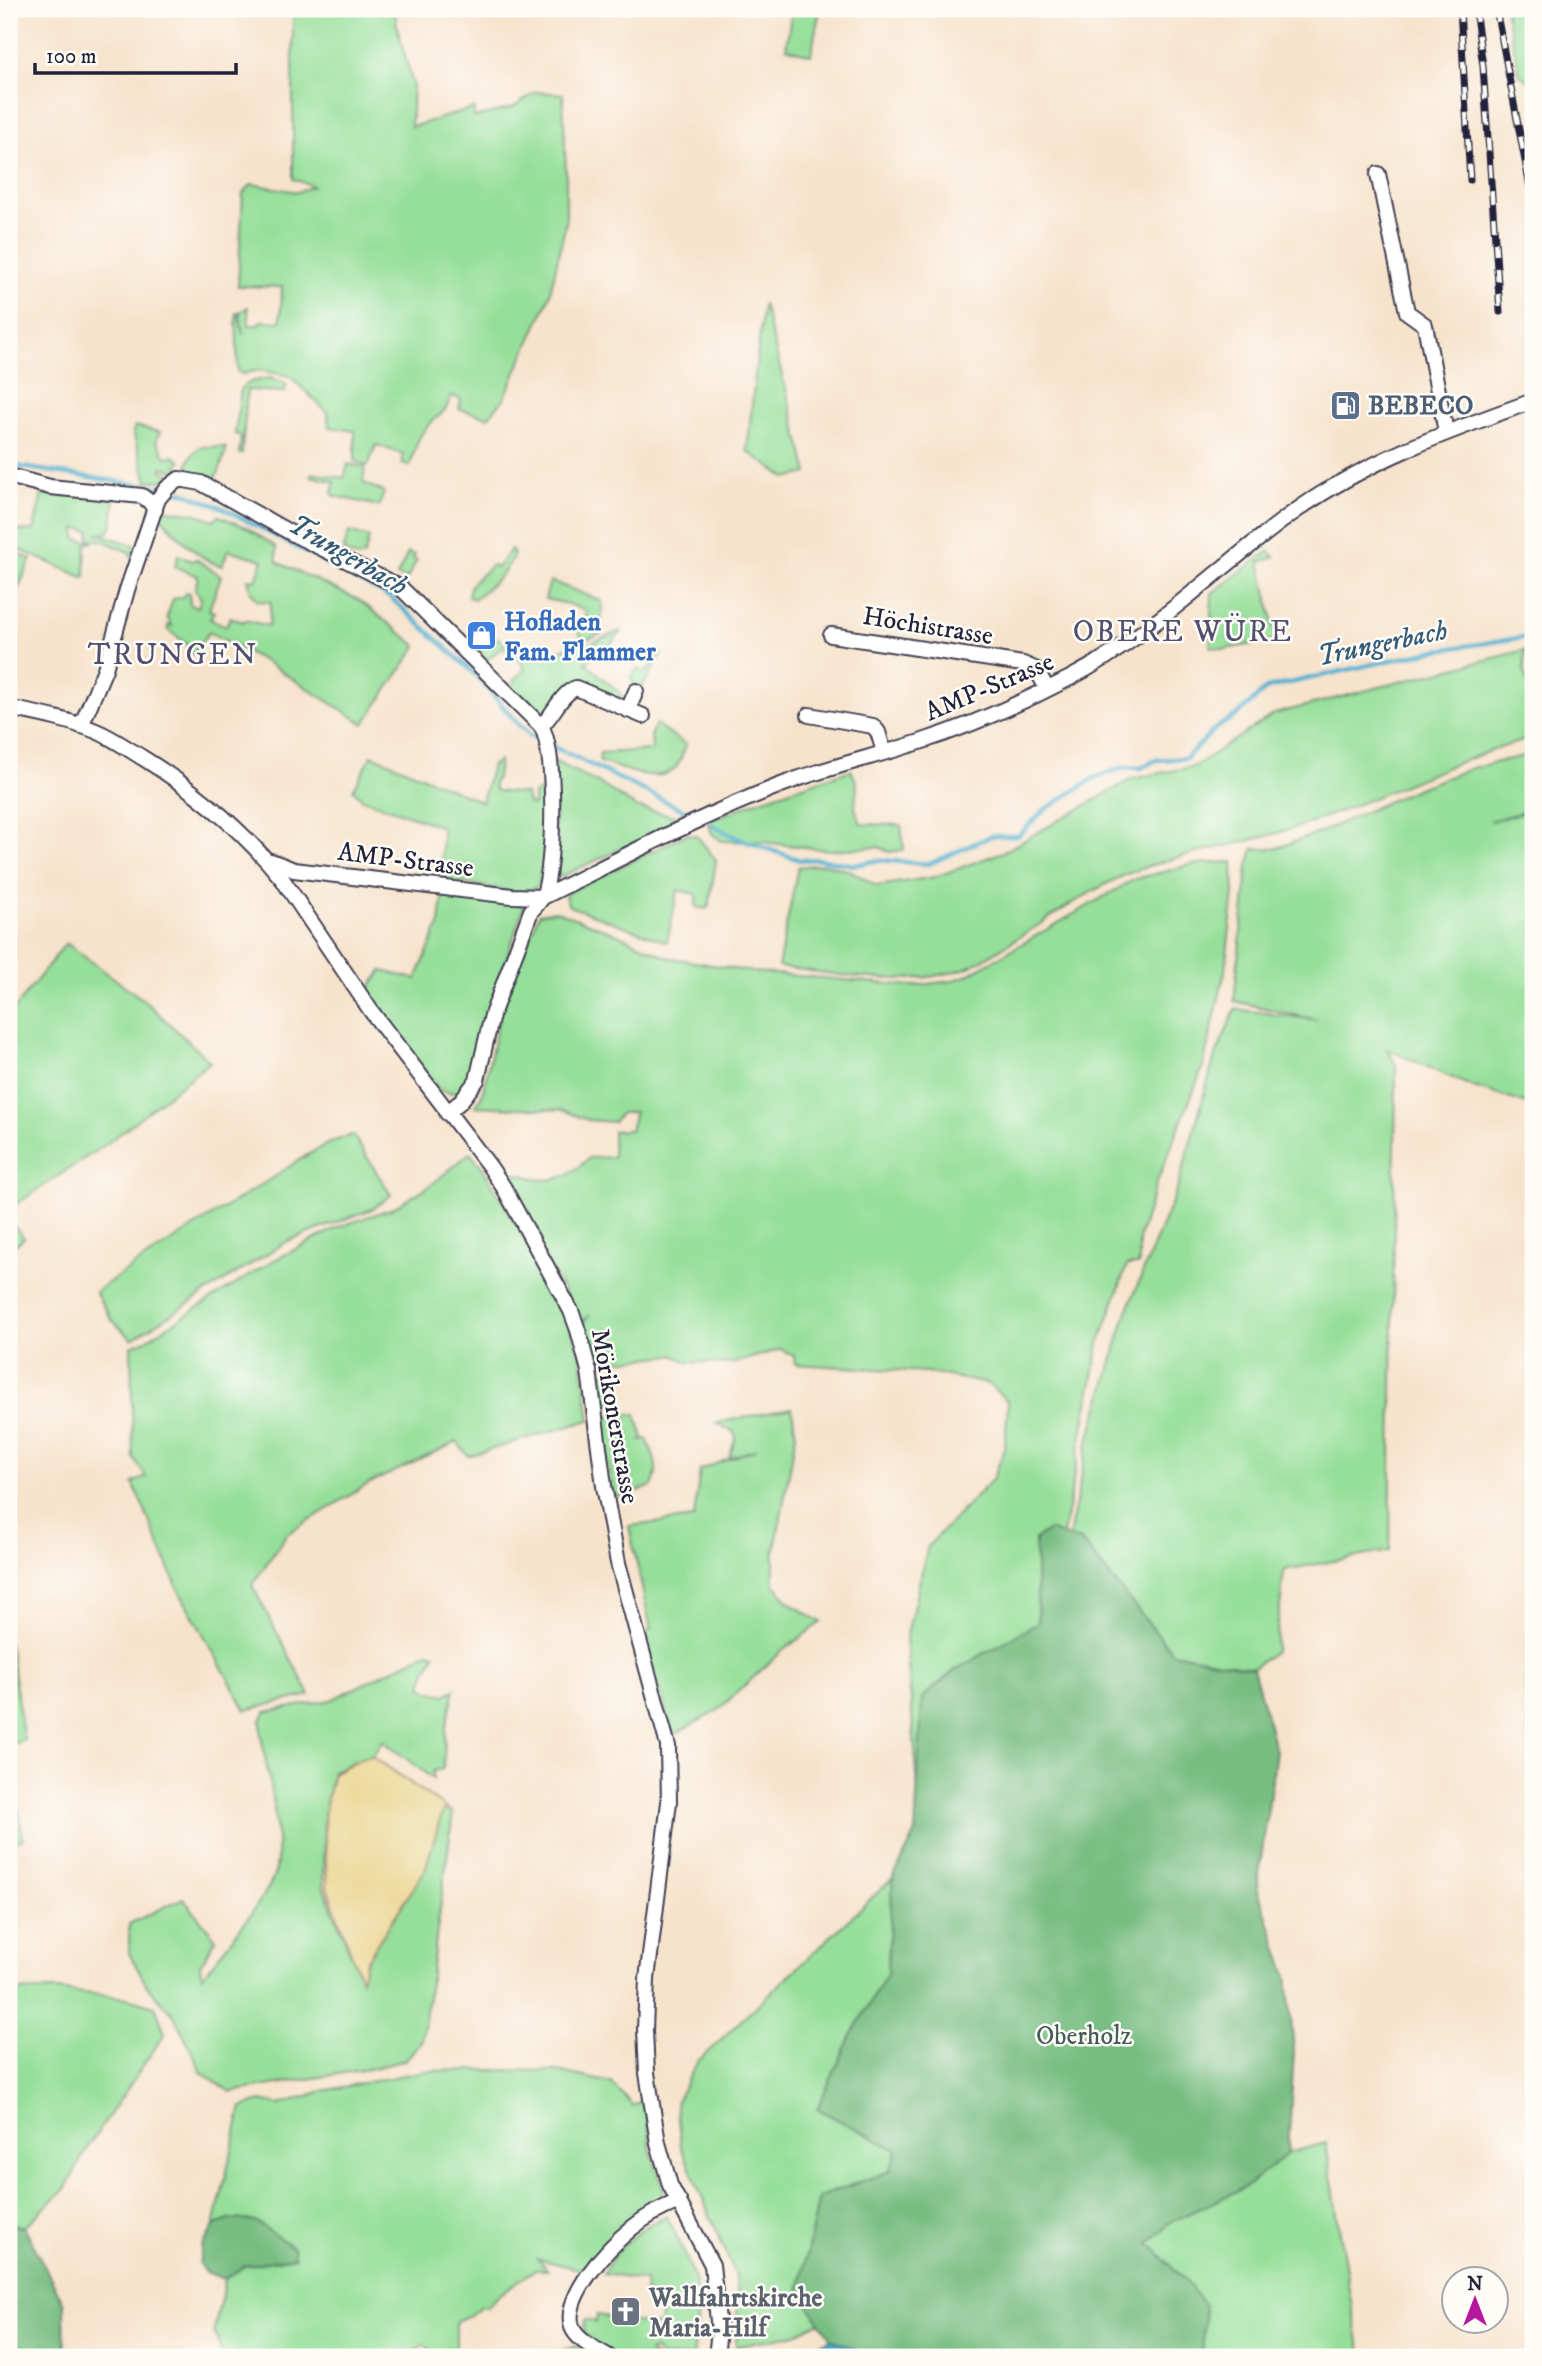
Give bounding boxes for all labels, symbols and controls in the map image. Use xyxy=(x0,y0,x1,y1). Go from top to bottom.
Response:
scale bar xyxy=(35,32,236,76)
text: 100 m xyxy=(46,44,97,70)
fuel station icon: BEBECO xyxy=(1328,388,1362,422)
place label: BEBECO xyxy=(1368,390,1473,423)
water label: Trungerbach xyxy=(282,507,414,604)
street label: Höchistrasse xyxy=(860,600,995,653)
place label: Hofladen Fam. Flammer xyxy=(504,606,656,669)
district label: OBERE WÜRE xyxy=(1073,612,1293,651)
water label: Trungerbach xyxy=(1314,613,1451,674)
shop icon: Hofladen Fam. Flammer xyxy=(464,619,498,653)
district label: TRUNGEN xyxy=(88,637,258,674)
street label: AMP-Strasse xyxy=(920,645,1059,729)
street label: AMP-Strasse xyxy=(336,836,476,885)
street label: Mörikonerstrasse xyxy=(583,1326,646,1506)
park label: Oberholz xyxy=(1036,2020,1132,2053)
north arrow xyxy=(1440,2264,1510,2334)
text: N xyxy=(1467,2273,1483,2296)
place label: Wallfahrtskirche Maria-Hilf xyxy=(648,2282,822,2345)
church icon: Wallfahrtskirche Maria-Hilf xyxy=(609,2295,643,2329)

